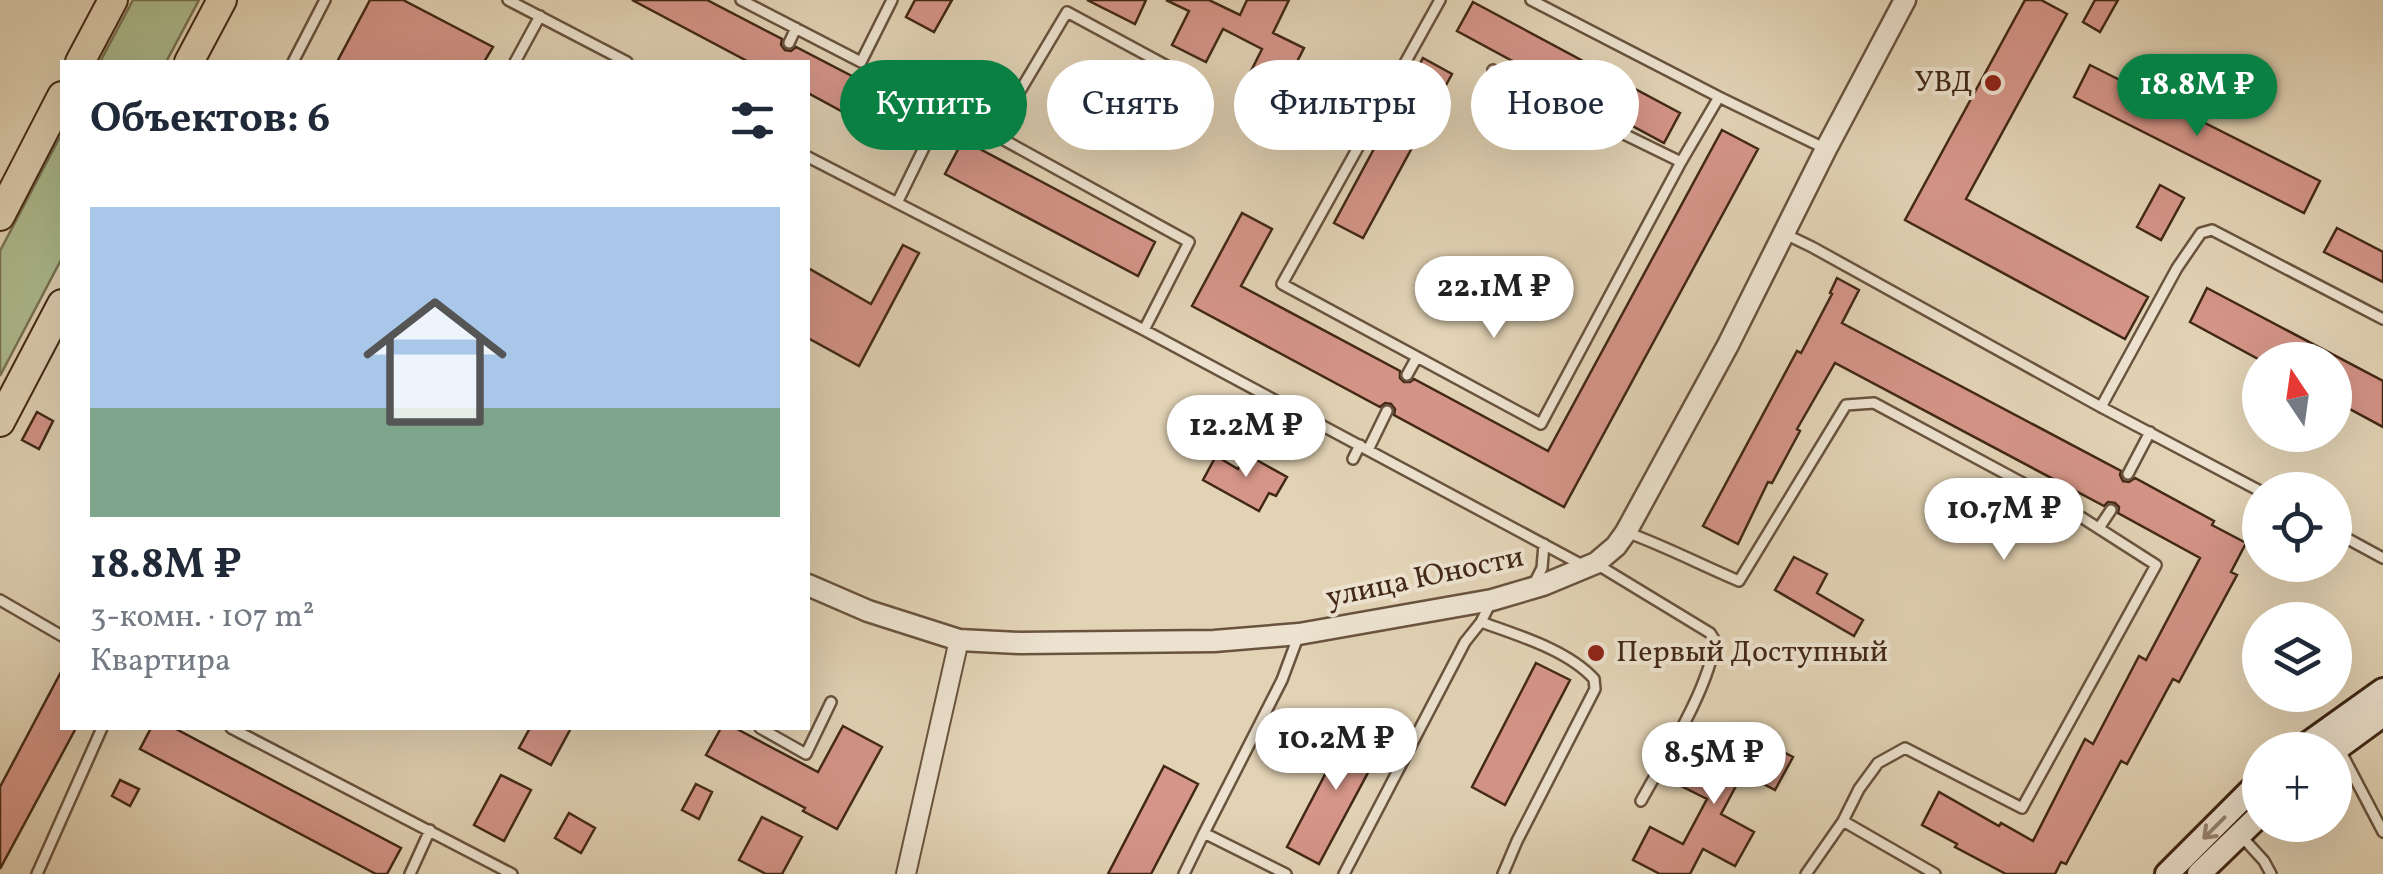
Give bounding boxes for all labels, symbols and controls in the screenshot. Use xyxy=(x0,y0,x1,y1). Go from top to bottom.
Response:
pin: 18.8M ₽ xyxy=(2105,54,2289,139)
chip: Купить xyxy=(840,60,1027,150)
chip: Снять xyxy=(1047,60,1214,150)
chip: Фильтры xyxy=(1234,60,1451,150)
chip: Новое xyxy=(1471,60,1639,150)
place label: УВД xyxy=(1914,62,1973,104)
text: 18.8M ₽ xyxy=(2139,64,2255,108)
marker: УВД xyxy=(1982,72,2004,94)
text: Объектов: 6 xyxy=(90,91,330,150)
icon: filters xyxy=(725,93,780,148)
pin: 22.1M ₽ xyxy=(1402,256,1586,341)
text: 22.1M ₽ xyxy=(1437,266,1551,310)
icon: home xyxy=(345,272,525,452)
north arrow xyxy=(2242,342,2352,452)
map controls xyxy=(2242,342,2352,842)
pin: 12.2M ₽ xyxy=(1154,395,1338,480)
text: 12.2M ₽ xyxy=(1189,405,1303,449)
button: locate xyxy=(2242,472,2352,582)
pin: 10.7M ₽ xyxy=(1912,478,2096,563)
text: 10.7M ₽ xyxy=(1946,488,2062,532)
text: 18.8M ₽ xyxy=(90,537,242,596)
street label: улица Юности xyxy=(1322,537,1528,619)
text: 3-комн. · 107 m² xyxy=(90,596,315,640)
button: layers xyxy=(2242,602,2352,712)
place label: Первый Доступный xyxy=(1616,632,1888,674)
text: Квартира xyxy=(90,640,231,684)
marker: Первый Доступный xyxy=(1585,642,1607,664)
pin: 10.2M ₽ xyxy=(1244,708,1428,793)
text: 10.2M ₽ xyxy=(1277,718,1395,762)
pin: 8.5M ₽ xyxy=(1633,722,1795,807)
text: 8.5M ₽ xyxy=(1664,732,1764,776)
button: + xyxy=(2242,732,2352,842)
one-way arrow xyxy=(2202,815,2226,839)

